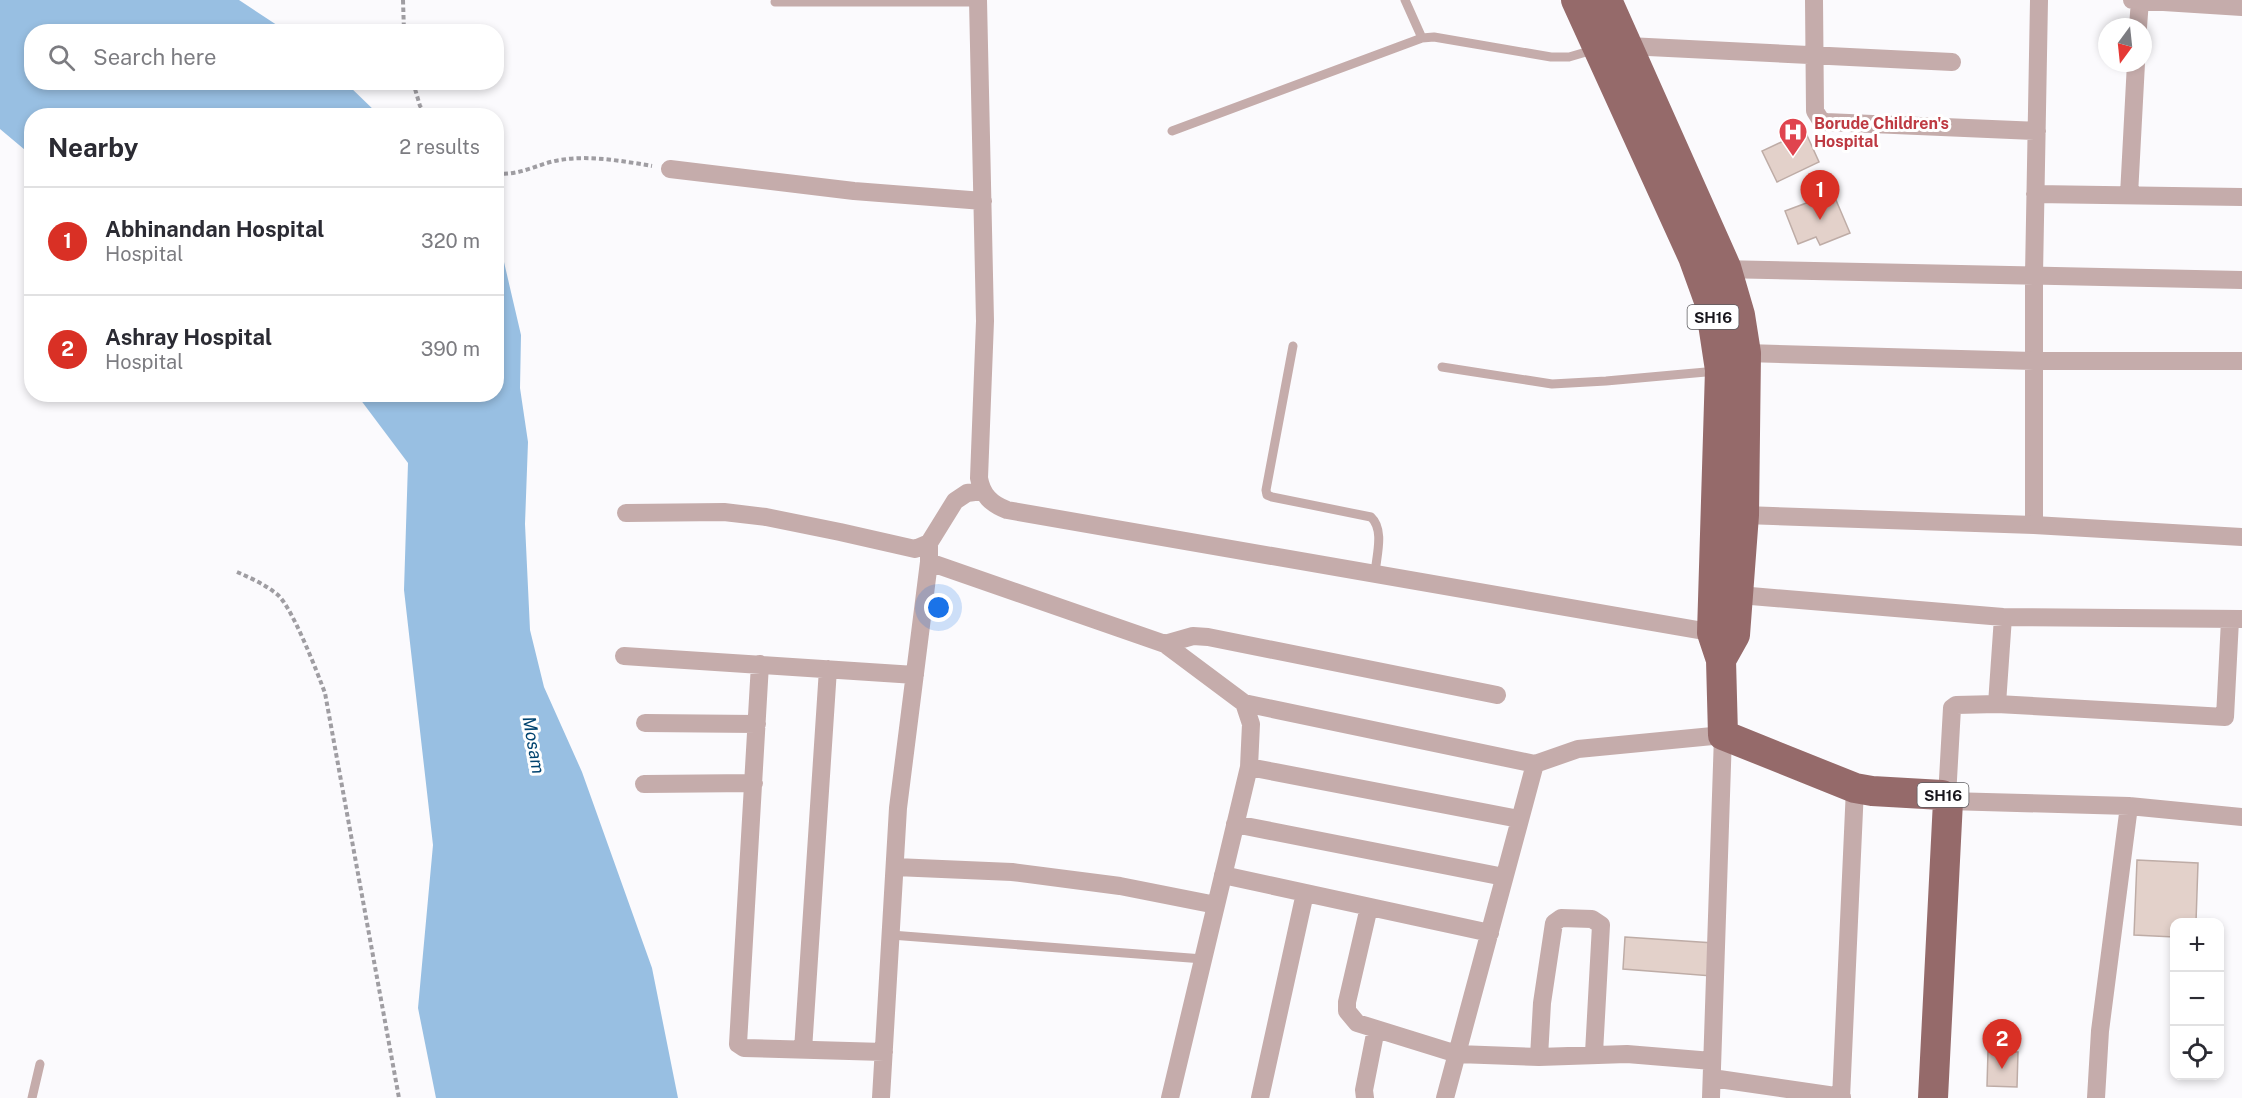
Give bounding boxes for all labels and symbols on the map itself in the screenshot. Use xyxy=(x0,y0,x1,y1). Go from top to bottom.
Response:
north arrow xyxy=(2098,18,2152,72)
place label: Borude Children's Hospital xyxy=(1814,114,1949,151)
hospital icon: Borude Children's Hospital xyxy=(1777,116,1809,158)
pin: 1 xyxy=(1800,170,1840,220)
road number: SH16 xyxy=(1688,305,1738,329)
your location xyxy=(924,593,953,622)
water label: Mosam xyxy=(519,714,549,776)
road number: SH16 xyxy=(1918,783,1968,807)
pin: 2 xyxy=(1982,1020,2022,1069)

